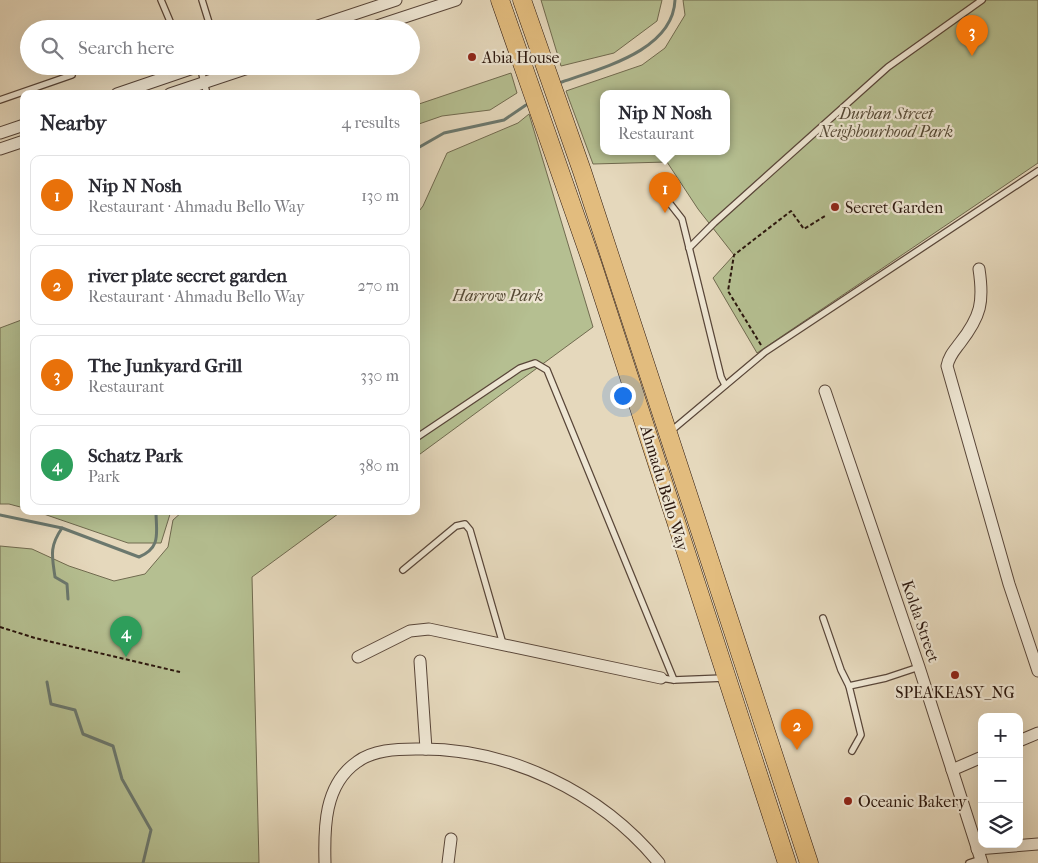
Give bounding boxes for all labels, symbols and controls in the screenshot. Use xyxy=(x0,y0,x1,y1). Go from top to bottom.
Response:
pin: 3 xyxy=(956,15,988,56)
search box xyxy=(20,20,420,75)
icon: search xyxy=(38,34,66,62)
text: Search here xyxy=(78,37,174,59)
place label: Abia House xyxy=(481,48,560,67)
marker: Abia House xyxy=(466,51,478,63)
popup xyxy=(600,90,730,155)
text: Nip N Nosh xyxy=(618,102,712,124)
park label: Durban Street Neighbourhood Park xyxy=(818,104,953,141)
text: Nearby xyxy=(40,111,106,135)
text: 4 results xyxy=(342,113,400,132)
text: Restaurant xyxy=(618,124,694,143)
pin: 1 xyxy=(649,172,681,213)
text: Nip N Nosh xyxy=(88,175,182,197)
text: 1 xyxy=(54,186,60,205)
text: 130 m xyxy=(361,186,399,205)
text: Restaurant · Ahmadu Bello Way xyxy=(88,197,305,216)
place label: Secret Garden xyxy=(845,198,944,217)
marker: Secret Garden xyxy=(829,201,841,213)
text: river plate secret garden xyxy=(88,265,287,287)
text: 2 xyxy=(53,276,61,295)
text: 270 m xyxy=(358,276,399,295)
park label: Harrow Park xyxy=(452,286,543,305)
text: Restaurant · Ahmadu Bello Way xyxy=(88,287,305,306)
text: The Junkyard Grill xyxy=(88,355,242,377)
text: 3 xyxy=(54,366,60,385)
text: 330 m xyxy=(360,366,399,385)
text: Restaurant xyxy=(88,377,164,396)
your location xyxy=(610,383,636,409)
street label: Ahmadu Bello Way xyxy=(636,422,693,554)
text: Schatz Park xyxy=(88,445,183,467)
text: 4 xyxy=(52,456,62,475)
text: 380 m xyxy=(359,456,399,475)
text: Park xyxy=(88,467,120,486)
street label: Kolda Street xyxy=(898,578,944,665)
pin: 4 xyxy=(110,616,142,657)
marker: SPEAKEASY_NG xyxy=(949,669,961,681)
place label: SPEAKEASY_NG xyxy=(895,683,1015,702)
pin: 2 xyxy=(781,709,813,750)
map controls xyxy=(978,713,1023,848)
button: + xyxy=(978,713,1023,758)
button: − xyxy=(978,758,1023,803)
place label: Oceanic Bakery xyxy=(858,792,967,811)
marker: Oceanic Bakery xyxy=(842,795,854,807)
button: layers xyxy=(978,803,1023,848)

